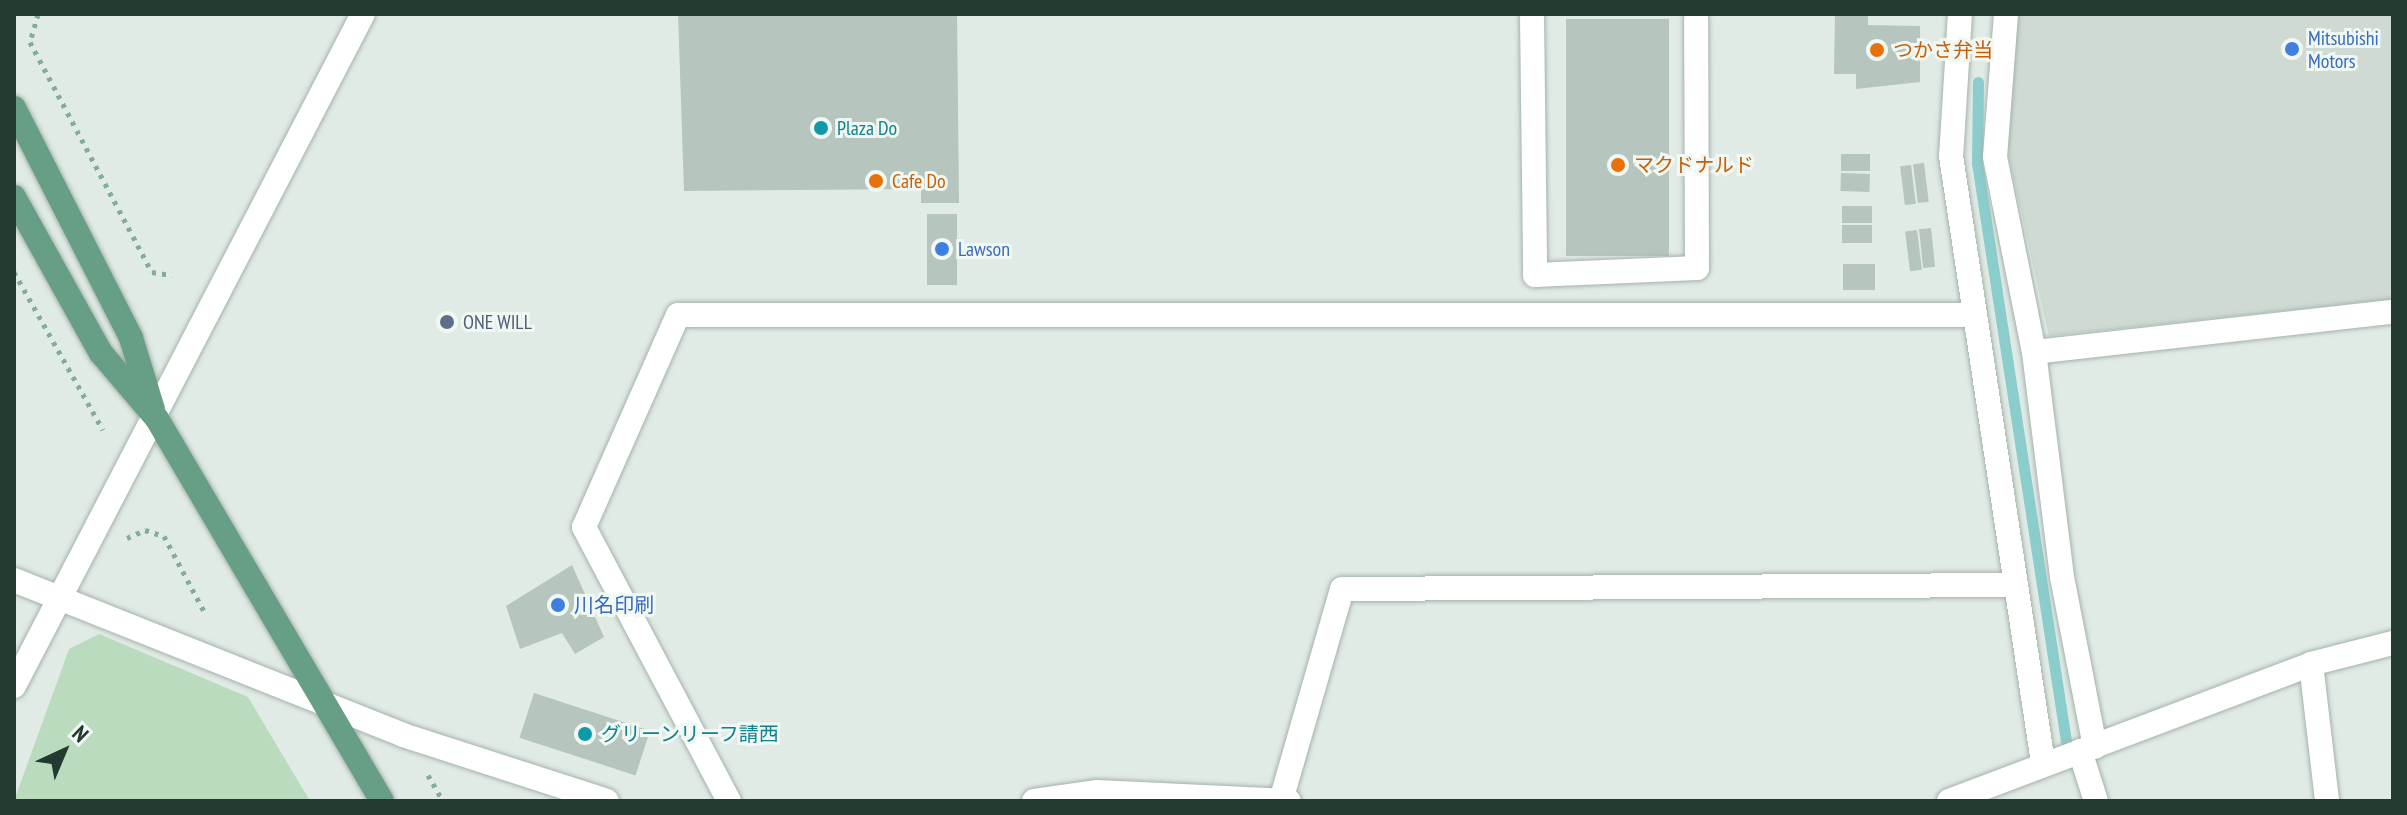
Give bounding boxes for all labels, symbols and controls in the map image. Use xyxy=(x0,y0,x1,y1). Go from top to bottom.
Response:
place label: Mitsubishi Motors xyxy=(2308,26,2379,73)
place label: つかさ弁当 xyxy=(1893,38,1993,62)
marker: Mitsubishi Motors xyxy=(2283,40,2301,58)
marker: つかさ弁当 xyxy=(1868,41,1886,59)
place label: Plaza Do xyxy=(837,116,897,140)
marker: Plaza Do xyxy=(812,119,830,137)
place label: マクドナルド xyxy=(1634,153,1754,177)
marker: マクドナルド xyxy=(1609,156,1627,174)
place label: Cafe Do xyxy=(892,169,946,193)
marker: Cafe Do xyxy=(867,172,885,190)
place label: Lawson xyxy=(958,237,1010,261)
marker: Lawson xyxy=(933,240,951,258)
place label: ONE WILL xyxy=(463,310,532,334)
marker: ONE WILL xyxy=(438,313,456,331)
place label: 川名印刷 xyxy=(574,593,654,617)
marker: 川名印刷 xyxy=(549,596,567,614)
north arrow xyxy=(24,711,104,791)
text: N xyxy=(67,720,95,748)
place label: グリーンリーフ請西 xyxy=(601,722,781,746)
marker: グリーンリーフ請西 xyxy=(576,725,594,743)

